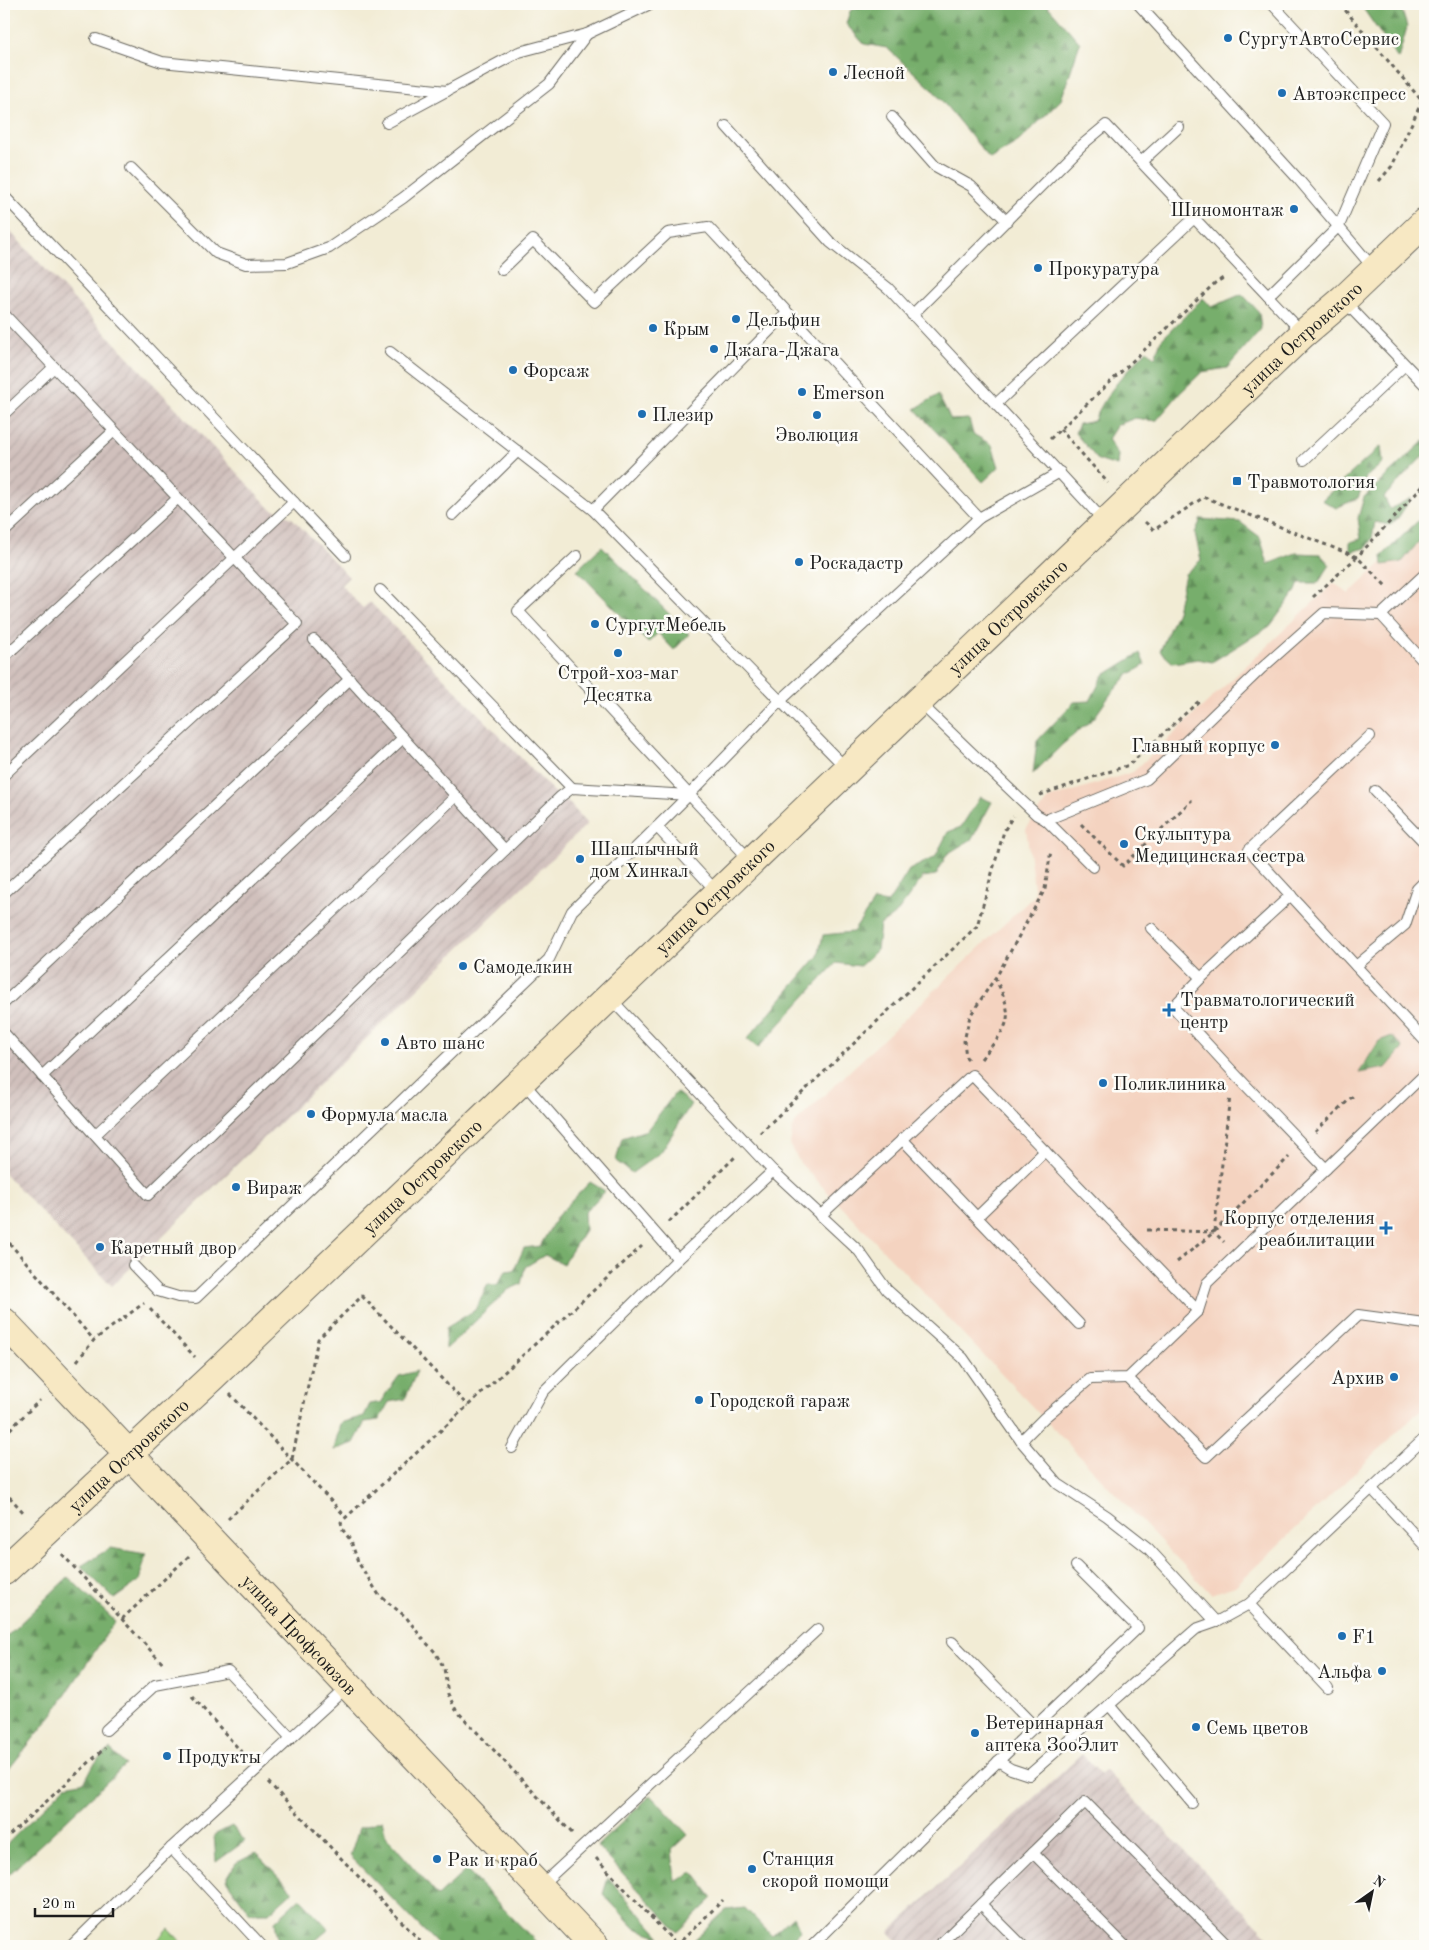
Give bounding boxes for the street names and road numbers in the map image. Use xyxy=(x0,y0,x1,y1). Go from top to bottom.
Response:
street label: улица Островского xyxy=(1239,280,1367,400)
street label: улица Островского xyxy=(946,557,1073,679)
street label: улица Островского xyxy=(653,837,780,959)
street label: улица Островского xyxy=(360,1117,487,1239)
street label: улица Островского xyxy=(66,1396,194,1517)
street label: улица Профсоюзов xyxy=(237,1572,359,1700)

